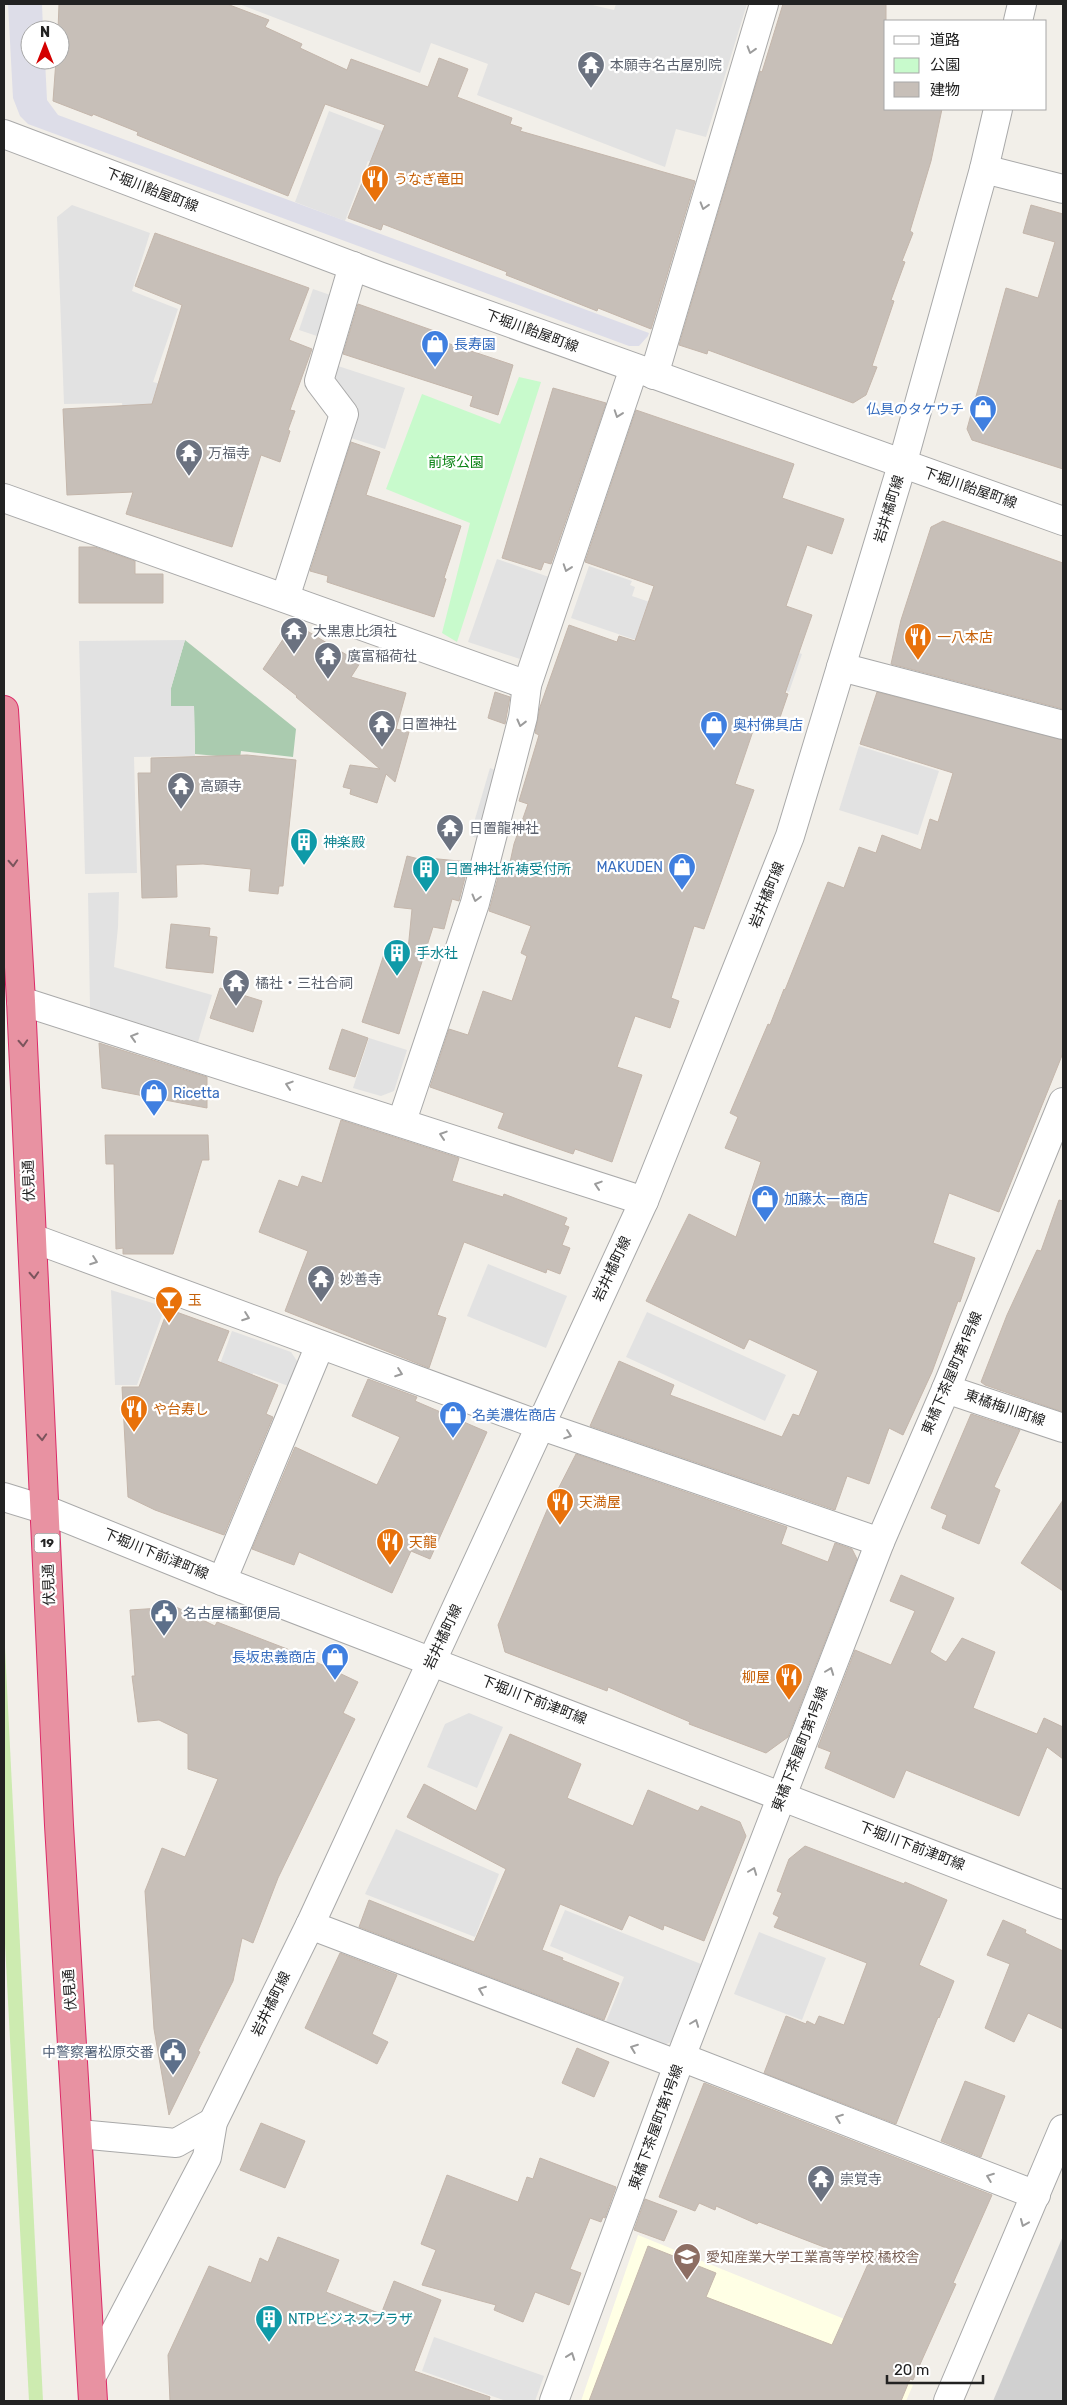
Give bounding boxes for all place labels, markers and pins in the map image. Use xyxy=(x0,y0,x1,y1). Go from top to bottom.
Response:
temple icon: 本願寺名古屋別院 xyxy=(576,50,606,89)
place label: 本願寺名古屋別院 xyxy=(610,57,722,74)
restaurant icon: うなぎ竜田 xyxy=(360,164,390,203)
place label: うなぎ竜田 xyxy=(394,171,464,188)
shop icon: 長寿園 xyxy=(420,329,450,368)
place label: 長寿園 xyxy=(454,336,496,353)
shop icon: 仏具のタケウチ xyxy=(968,394,998,433)
place label: 仏具のタケウチ xyxy=(866,401,964,418)
temple icon: 万福寺 xyxy=(174,438,204,477)
place label: 万福寺 xyxy=(208,445,250,462)
temple icon: 大黒恵比須社 xyxy=(279,616,309,655)
restaurant icon: 一八本店 xyxy=(903,622,933,661)
place label: 大黒恵比須社 xyxy=(313,623,397,640)
place label: 一八本店 xyxy=(937,629,993,646)
temple icon: 廣富稲荷社 xyxy=(313,641,343,680)
place label: 廣富稲荷社 xyxy=(347,648,417,665)
temple icon: 日置神社 xyxy=(367,709,397,748)
shop icon: 奥村佛具店 xyxy=(699,710,729,749)
place label: 日置神社 xyxy=(401,716,457,733)
place label: 奥村佛具店 xyxy=(733,717,803,734)
temple icon: 高顕寺 xyxy=(166,771,196,810)
place label: 高顕寺 xyxy=(200,778,242,795)
temple icon: 日置龍神社 xyxy=(435,813,465,852)
place label: 日置龍神社 xyxy=(469,820,539,837)
building icon: 神楽殿 xyxy=(289,827,319,866)
place label: 神楽殿 xyxy=(323,834,365,851)
shop icon: MAKUDEN xyxy=(667,852,697,891)
building icon: 日置神社祈祷受付所 xyxy=(411,854,441,893)
place label: MAKUDEN xyxy=(596,859,663,876)
place label: 日置神社祈祷受付所 xyxy=(445,861,571,878)
building icon: 手水社 xyxy=(382,938,412,977)
place label: 手水社 xyxy=(416,945,458,962)
temple icon: 橘社・三社合祠 xyxy=(221,968,251,1007)
place label: 橘社・三社合祠 xyxy=(255,975,353,992)
shop icon: Ricetta xyxy=(139,1078,169,1117)
place label: Ricetta xyxy=(173,1085,220,1102)
shop icon: 加藤太一商店 xyxy=(750,1184,780,1223)
place label: 加藤太一商店 xyxy=(784,1191,868,1208)
temple icon: 妙善寺 xyxy=(306,1264,336,1303)
place label: 妙善寺 xyxy=(340,1271,382,1288)
bar icon: 玉 xyxy=(154,1285,184,1324)
place label: 玉 xyxy=(188,1292,202,1309)
restaurant icon: や台寿し xyxy=(119,1394,149,1433)
shop icon: 名美濃佐商店 xyxy=(438,1400,468,1439)
place label: や台寿し xyxy=(153,1401,209,1418)
place label: 名美濃佐商店 xyxy=(472,1407,556,1424)
restaurant icon: 天満屋 xyxy=(545,1487,575,1526)
place label: 天満屋 xyxy=(579,1494,621,1511)
restaurant icon: 天龍 xyxy=(375,1527,405,1566)
place label: 天龍 xyxy=(409,1534,437,1551)
public building icon: 名古屋橘郵便局 xyxy=(149,1598,179,1637)
place label: 名古屋橘郵便局 xyxy=(183,1605,281,1622)
shop icon: 長坂忠義商店 xyxy=(320,1642,350,1681)
place label: 長坂忠義商店 xyxy=(232,1649,316,1666)
restaurant icon: 柳屋 xyxy=(774,1662,804,1701)
place label: 柳屋 xyxy=(742,1669,770,1686)
public building icon: 中警察署松原交番 xyxy=(158,2037,188,2076)
place label: 中警察署松原交番 xyxy=(42,2044,154,2061)
temple icon: 崇覚寺 xyxy=(806,2164,836,2203)
place label: 崇覚寺 xyxy=(840,2171,882,2188)
school or university icon: 愛知産業大学工業高等学校 橘校舎 xyxy=(672,2242,702,2281)
place label: 愛知産業大学工業高等学校 橘校舎 xyxy=(706,2249,919,2266)
building icon: NTPビジネスプラザ xyxy=(254,2304,284,2343)
place label: NTPビジネスプラザ xyxy=(288,2311,413,2328)

